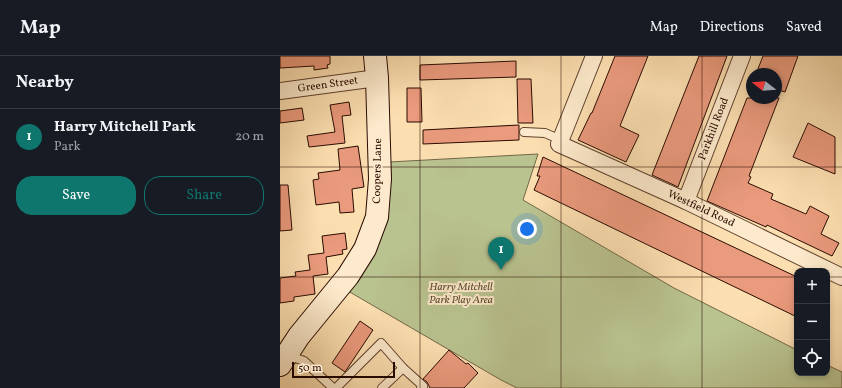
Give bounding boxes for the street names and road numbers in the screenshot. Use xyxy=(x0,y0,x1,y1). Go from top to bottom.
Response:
street label: Green Street xyxy=(297,73,359,97)
street label: Parkhill Road xyxy=(695,96,733,162)
street label: Coopers Lane xyxy=(370,138,386,204)
street label: Westfield Road xyxy=(665,187,737,231)

